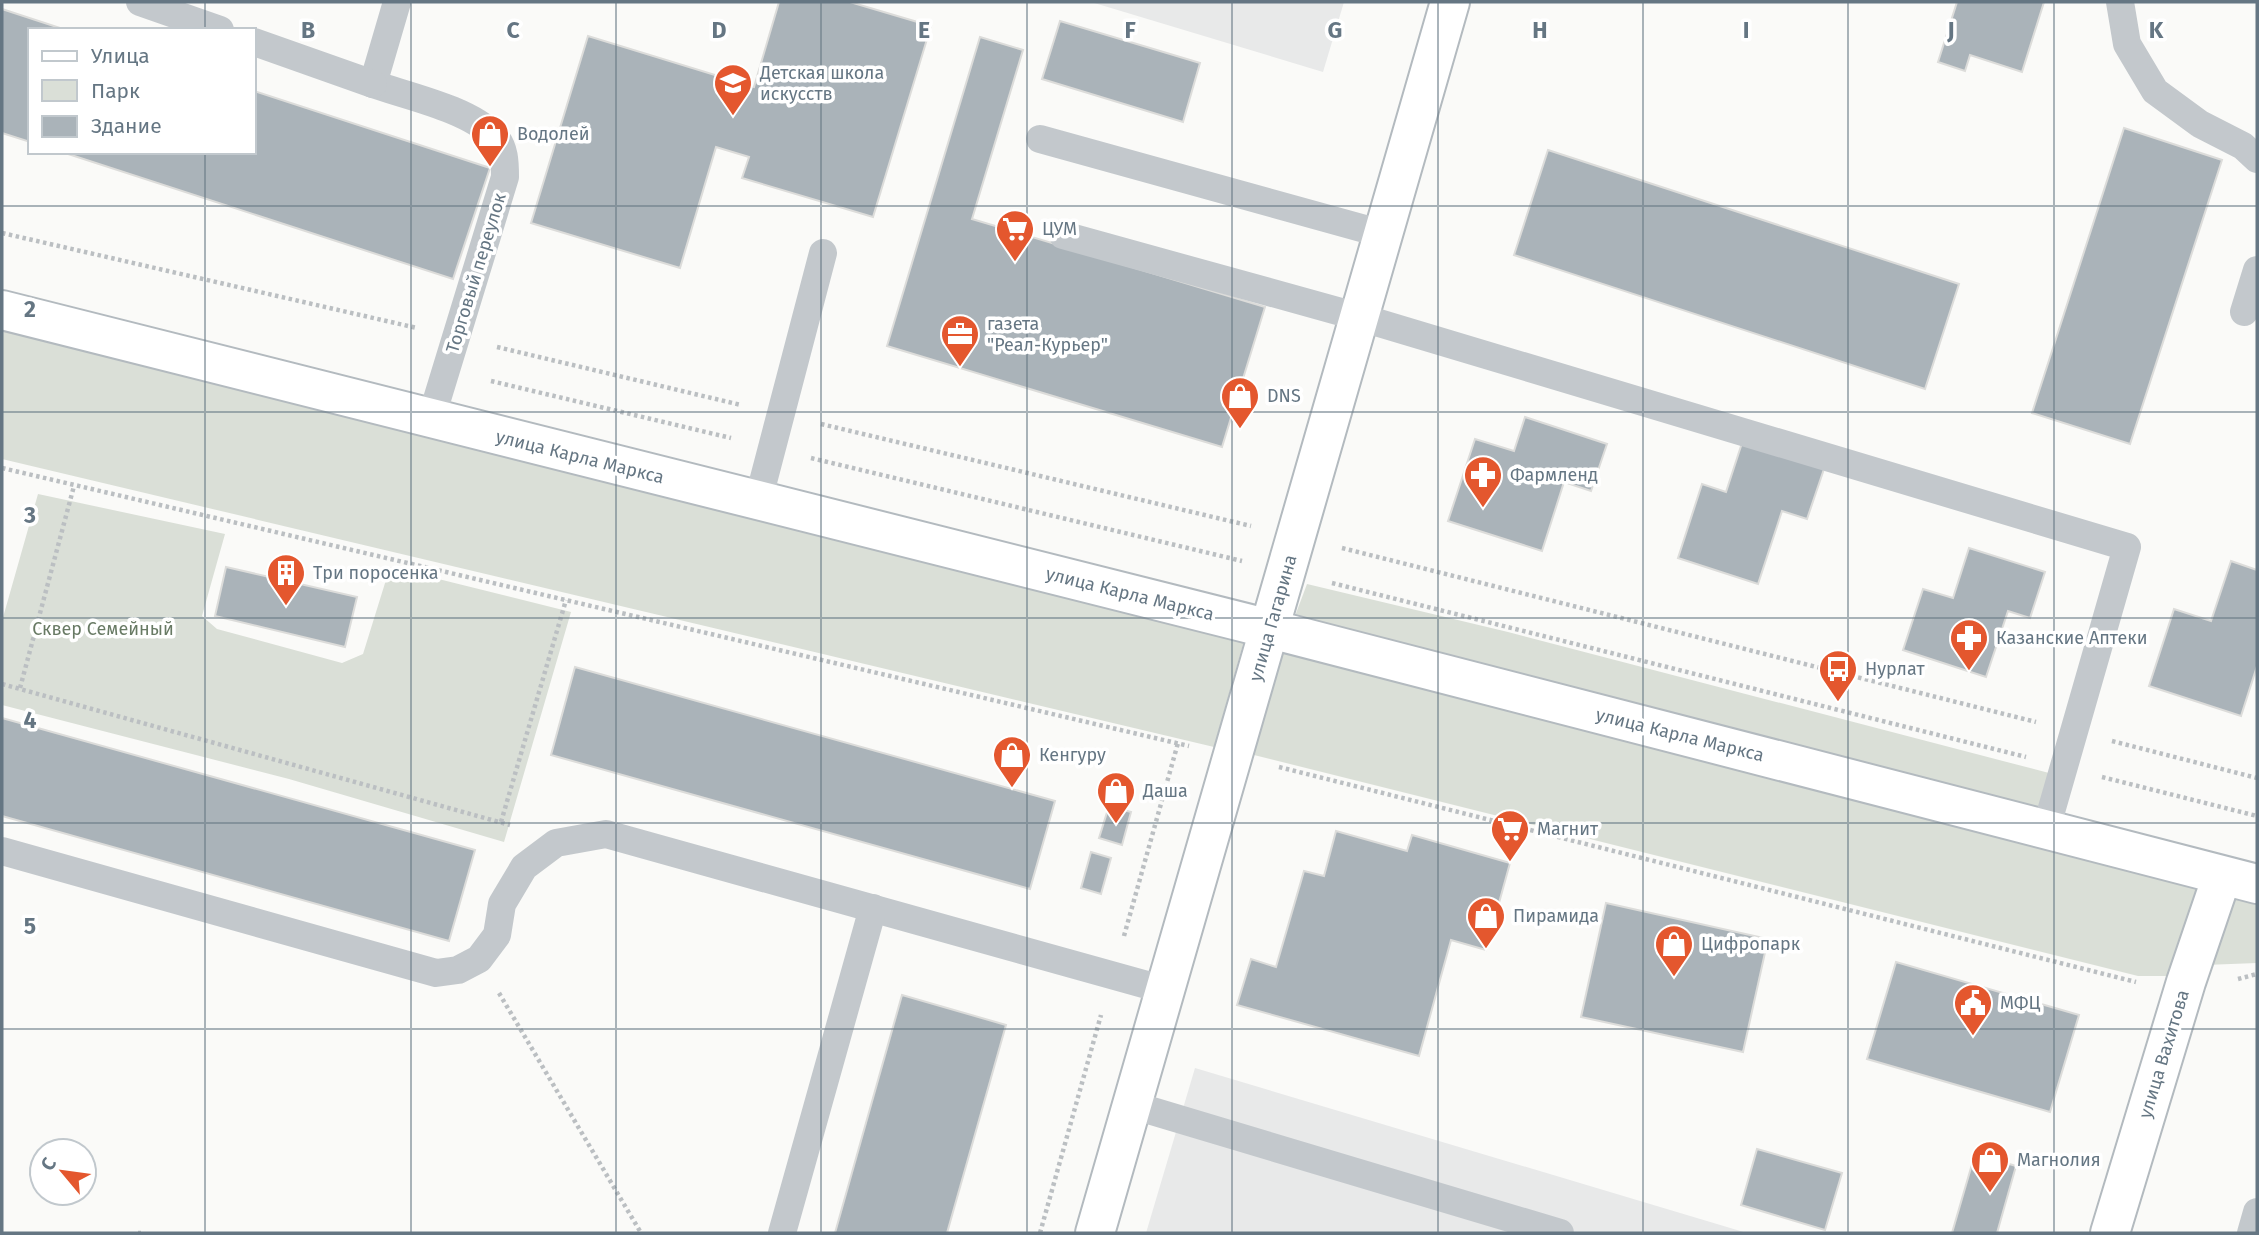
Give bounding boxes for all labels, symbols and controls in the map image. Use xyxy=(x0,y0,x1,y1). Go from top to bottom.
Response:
text: B xyxy=(301,16,315,44)
text: C xyxy=(506,16,520,44)
text: D xyxy=(712,16,727,44)
text: E xyxy=(918,16,930,44)
text: F xyxy=(1124,16,1136,44)
text: G xyxy=(1328,16,1342,44)
text: H xyxy=(1532,16,1548,44)
text: I xyxy=(1743,16,1749,44)
text: J xyxy=(1946,16,1955,44)
text: K xyxy=(2149,16,2164,44)
legend xyxy=(28,28,256,154)
text: Улица xyxy=(91,43,150,69)
school or university icon: Детская школа искусств xyxy=(712,62,754,117)
place label: Детская школа искусств xyxy=(759,62,884,105)
text: Парк xyxy=(91,78,140,104)
text: Здание xyxy=(91,113,162,139)
shop icon: Водолей xyxy=(469,113,511,168)
place label: Водолей xyxy=(517,123,590,145)
street label: Торговый переулок xyxy=(441,190,511,356)
supermarket icon: ЦУМ xyxy=(994,208,1036,263)
place label: ЦУМ xyxy=(1042,218,1077,240)
text: 2 xyxy=(24,295,36,323)
office icon: газета "Реал-Курьер" xyxy=(939,313,981,368)
place label: газета "Реал-Курьер" xyxy=(987,313,1108,356)
shop icon: DNS xyxy=(1219,375,1261,430)
place label: DNS xyxy=(1267,385,1301,407)
street label: улица Карла Маркса xyxy=(494,425,666,489)
pharmacy icon: Фармленд xyxy=(1462,454,1504,509)
place label: Фармленд xyxy=(1510,464,1598,486)
text: 3 xyxy=(23,501,36,529)
building icon: Три поросенка xyxy=(265,552,307,607)
street label: улица Гагарина xyxy=(1244,552,1302,684)
place label: Три поросенка xyxy=(313,562,439,584)
street label: улица Карла Маркса xyxy=(1044,562,1216,626)
pharmacy icon: Казанские Аптеки xyxy=(1948,617,1990,672)
park label: Сквер Семейный xyxy=(32,618,174,640)
place label: Казанские Аптеки xyxy=(1996,627,2147,649)
bus stop icon: Нурлат xyxy=(1817,648,1859,703)
place label: Нурлат xyxy=(1865,658,1925,680)
street label: улица Карла Маркса xyxy=(1594,703,1766,767)
text: 4 xyxy=(24,706,37,734)
shop icon: Кенгуру xyxy=(991,734,1033,789)
place label: Кенгуру xyxy=(1039,744,1106,766)
shop icon: Даша xyxy=(1095,770,1137,825)
place label: Даша xyxy=(1142,780,1188,802)
supermarket icon: Магнит xyxy=(1489,808,1531,863)
place label: Магнит xyxy=(1537,818,1599,840)
shop icon: Пирамида xyxy=(1465,895,1507,950)
place label: Пирамида xyxy=(1513,905,1599,927)
text: 5 xyxy=(24,912,36,940)
shop icon: Цифропарк xyxy=(1653,923,1695,978)
place label: Цифропарк xyxy=(1701,933,1801,955)
public building icon: МФЦ xyxy=(1952,982,1994,1037)
street label: улица Вахитова xyxy=(2134,987,2194,1121)
place label: МФЦ xyxy=(2000,992,2041,1014)
north arrow xyxy=(28,1137,98,1207)
shop icon: Магнолия xyxy=(1969,1139,2011,1194)
place label: Магнолия xyxy=(2017,1149,2101,1171)
text: С xyxy=(36,1154,61,1174)

